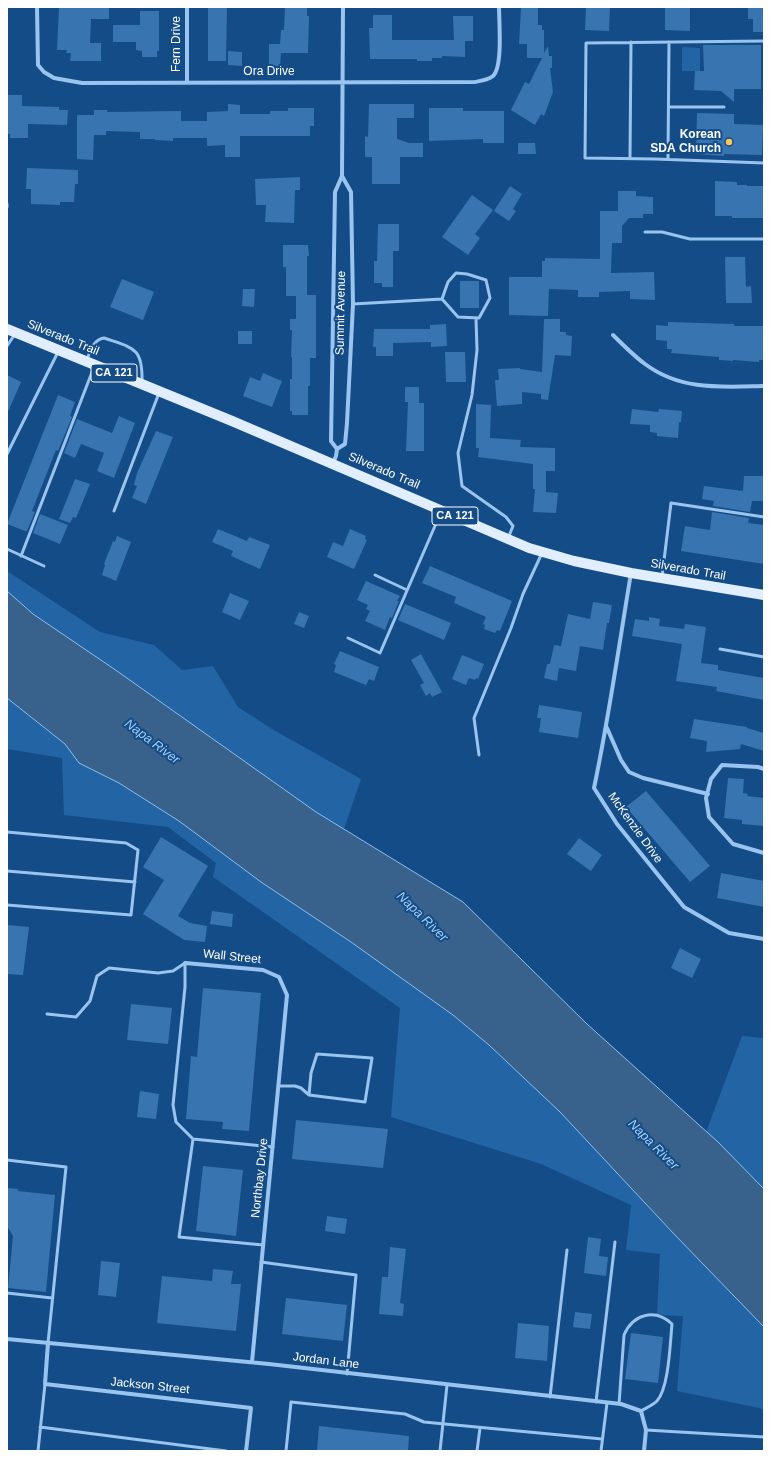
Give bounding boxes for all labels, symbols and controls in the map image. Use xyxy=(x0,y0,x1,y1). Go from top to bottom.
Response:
street label: Fern Drive xyxy=(170,16,184,72)
street label: Ora Drive xyxy=(243,65,295,79)
place label: Korean SDA Church xyxy=(650,128,721,156)
marker: Korean SDA Church xyxy=(724,137,734,147)
street label: Summit Avenue xyxy=(333,271,349,355)
street label: Silverado Trail xyxy=(25,317,101,359)
road number: CA 121 xyxy=(91,364,137,382)
street label: Silverado Trail xyxy=(346,449,422,493)
road number: CA 121 xyxy=(432,507,478,525)
street label: Silverado Trail xyxy=(649,556,727,584)
water label: Napa River xyxy=(121,716,183,768)
street label: McKenzie Drive xyxy=(604,790,666,866)
water label: Napa River xyxy=(393,889,451,945)
street label: Wall Street xyxy=(202,947,262,967)
water label: Napa River xyxy=(624,1116,682,1174)
street label: Northbay Drive xyxy=(249,1137,271,1219)
street label: Jordan Lane xyxy=(292,1350,360,1372)
street label: Jackson Street xyxy=(110,1375,190,1397)

